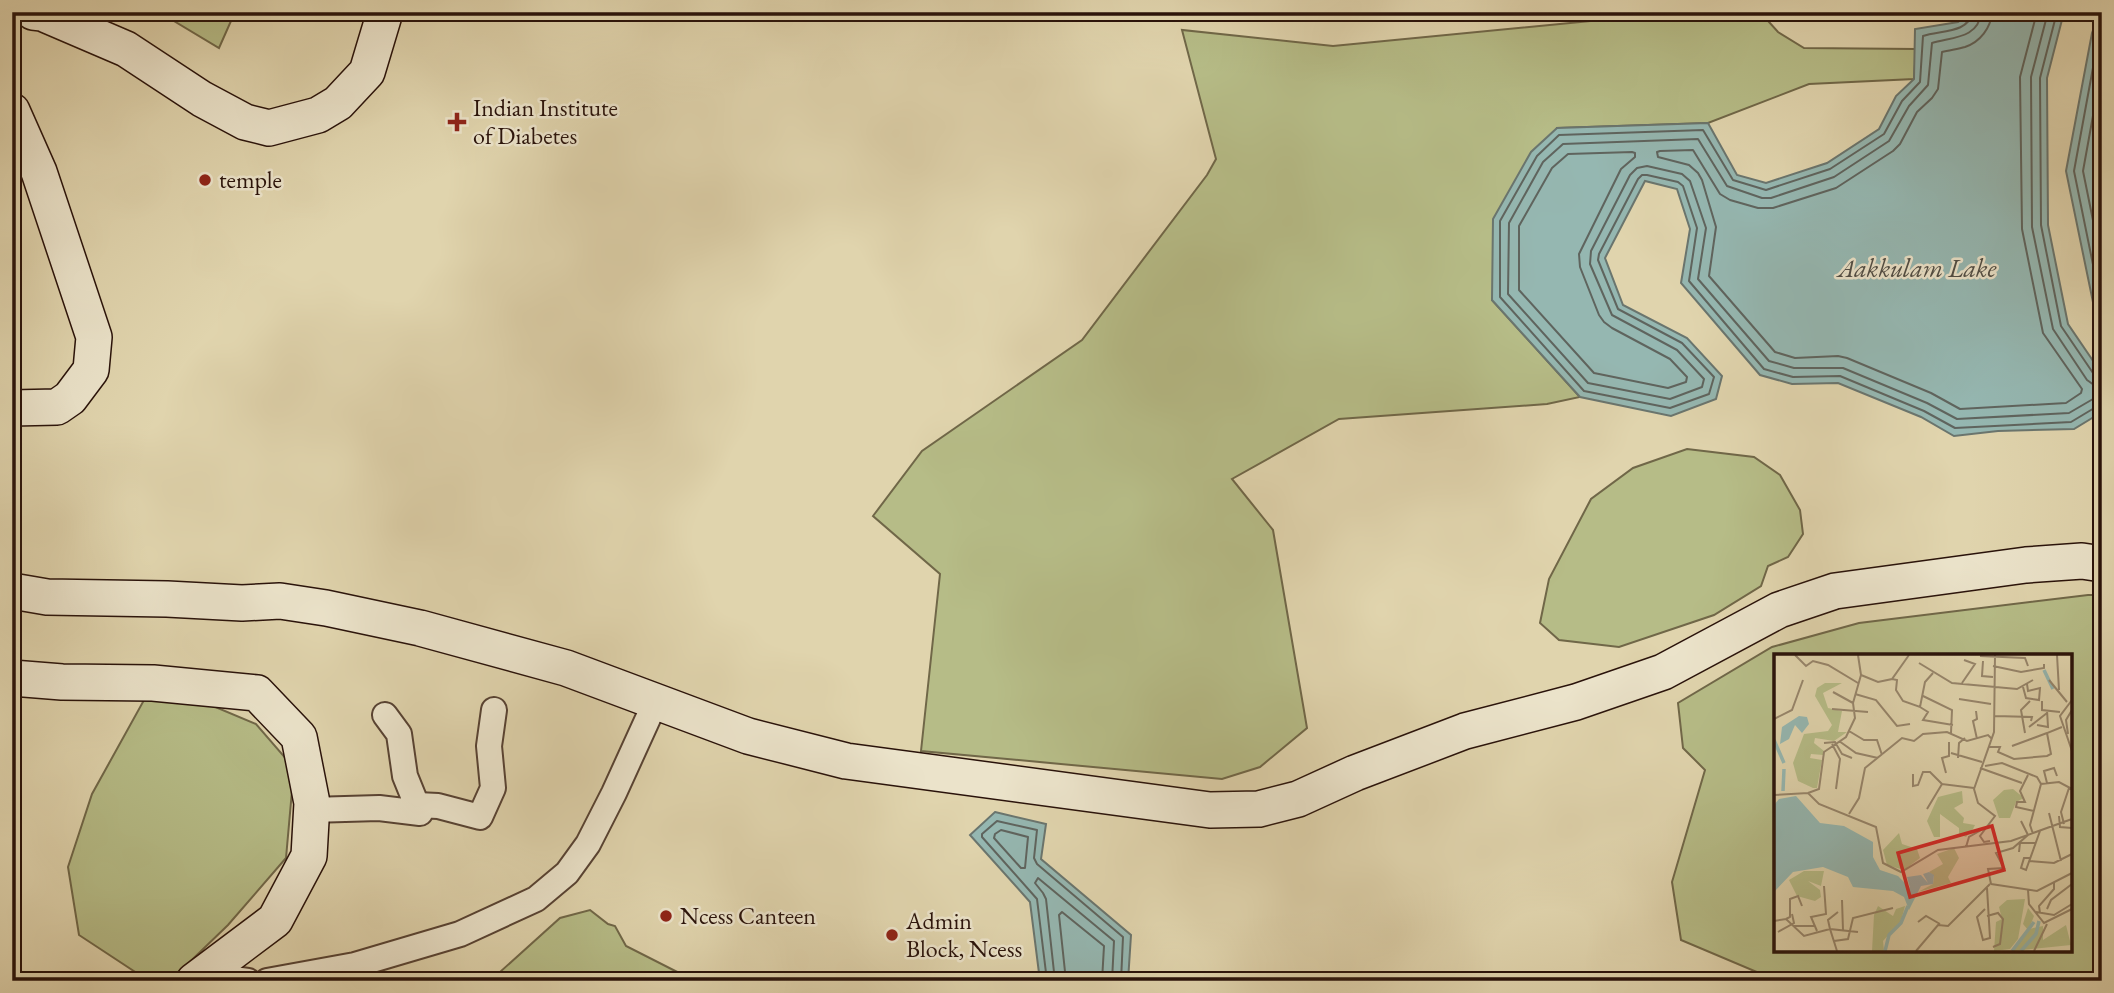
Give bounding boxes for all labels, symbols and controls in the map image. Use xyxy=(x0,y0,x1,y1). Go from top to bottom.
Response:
place label: Indian Institute of Diabetes xyxy=(473,92,618,151)
marker: Indian Institute of Diabetes xyxy=(447,112,467,132)
place label: temple xyxy=(219,164,282,195)
marker: temple xyxy=(197,172,213,188)
water label: Aakkulam Lake xyxy=(1836,251,1997,285)
inset map xyxy=(1774,654,2072,951)
place label: Ncess Canteen xyxy=(680,900,816,931)
place label: Admin Block, Ncess xyxy=(905,905,1022,964)
marker: Ncess Canteen xyxy=(658,908,674,924)
marker: Admin Block, Ncess xyxy=(884,927,900,943)

